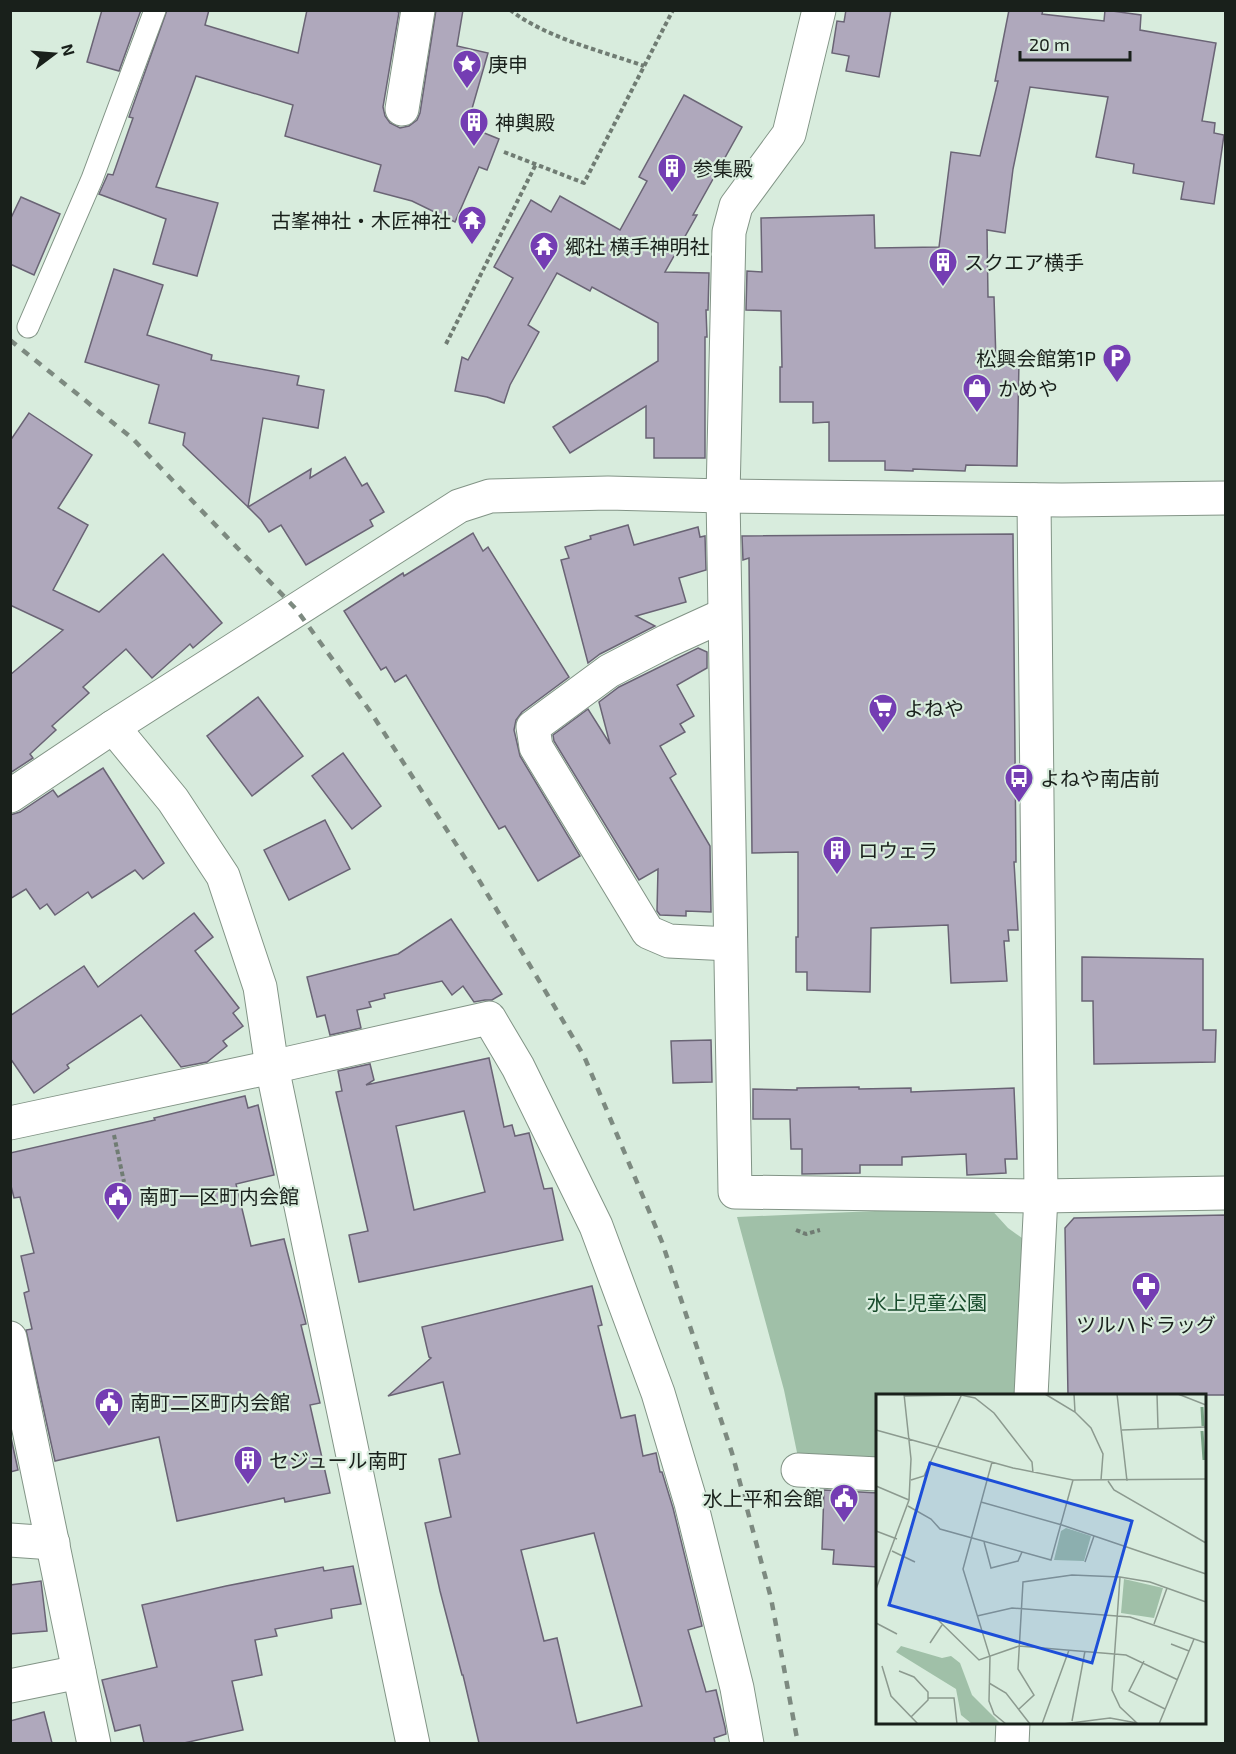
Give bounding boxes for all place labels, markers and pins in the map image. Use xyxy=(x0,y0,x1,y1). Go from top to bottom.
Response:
place icon: 庚申 xyxy=(451,48,483,90)
place label: 庚申 xyxy=(488,52,528,76)
building icon: 神輿殿 xyxy=(458,106,490,148)
place label: 神輿殿 xyxy=(495,110,555,134)
building icon: 参集殿 xyxy=(656,152,688,194)
place label: 参集殿 xyxy=(693,156,753,180)
temple icon: 古峯神社・木匠神社 xyxy=(456,204,488,246)
place label: 古峯神社・木匠神社 xyxy=(271,208,451,232)
temple icon: 郷社 横手神明社 xyxy=(528,230,560,272)
place label: 郷社 横手神明社 xyxy=(565,234,709,258)
building icon: スクエア横手 xyxy=(927,246,959,288)
place label: スクエア横手 xyxy=(964,250,1084,274)
parking icon: 松興会館第1P xyxy=(1101,342,1133,384)
place label: 松興会館第1P xyxy=(976,346,1096,370)
shop icon: かめや xyxy=(961,372,993,414)
place label: かめや xyxy=(998,376,1058,400)
supermarket icon: よねや xyxy=(867,692,899,734)
place label: よねや xyxy=(904,696,964,720)
bus stop icon: よねや南店前 xyxy=(1003,762,1035,804)
place label: よねや南店前 xyxy=(1040,766,1160,790)
building icon: ロウェラ xyxy=(821,834,853,876)
place label: ロウェラ xyxy=(858,838,938,862)
public building icon: 南町一区町内会館 xyxy=(102,1180,134,1222)
place label: 南町一区町内会館 xyxy=(139,1184,299,1208)
pharmacy icon: ツルハドラッグ xyxy=(1130,1270,1162,1312)
place label: ツルハドラッグ xyxy=(1076,1312,1216,1336)
public building icon: 南町二区町内会館 xyxy=(93,1386,125,1428)
place label: 南町二区町内会館 xyxy=(130,1390,290,1414)
building icon: セジュール南町 xyxy=(232,1444,264,1486)
place label: セジュール南町 xyxy=(269,1448,408,1472)
public building icon: 水上平和会館 xyxy=(828,1482,860,1524)
place label: 水上平和会館 xyxy=(703,1486,823,1510)

